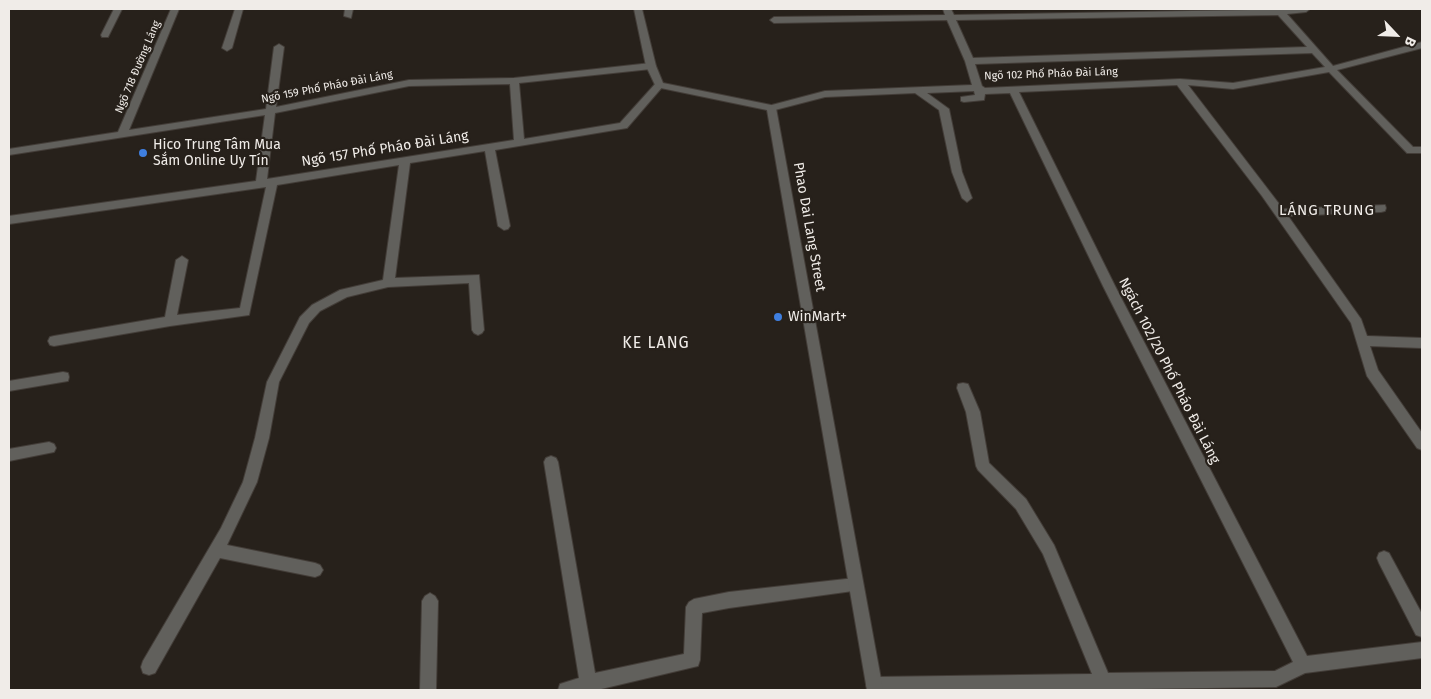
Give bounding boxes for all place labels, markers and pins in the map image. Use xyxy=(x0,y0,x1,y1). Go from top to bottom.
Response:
place label: Hico Trung Tâm Mua Sắm Online Uy Tín xyxy=(153,137,281,170)
marker: Hico Trung Tâm Mua Sắm Online Uy Tín xyxy=(137,147,149,159)
place label: WinMart+ xyxy=(788,309,847,325)
marker: WinMart+ xyxy=(772,311,784,323)

